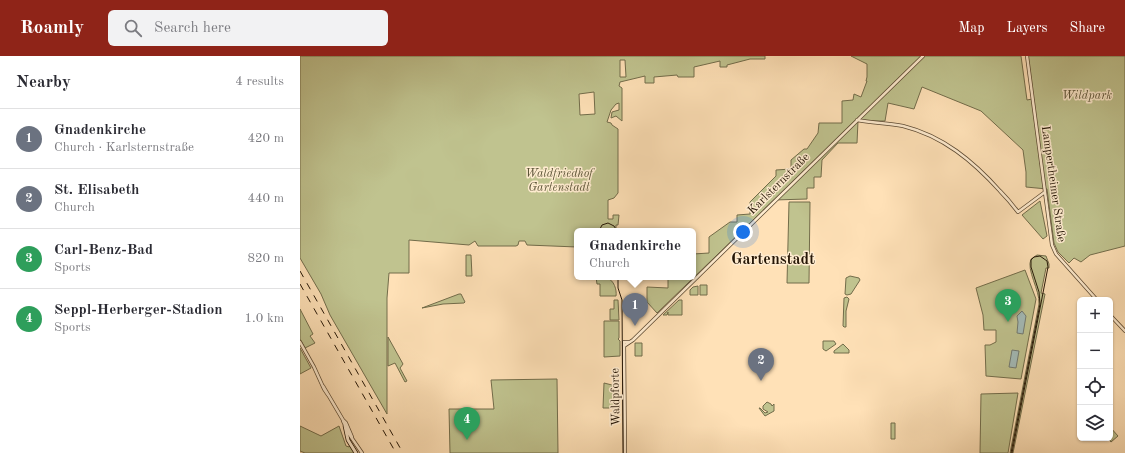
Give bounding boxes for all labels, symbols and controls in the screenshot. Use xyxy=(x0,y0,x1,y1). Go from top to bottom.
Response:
search box xyxy=(108,10,388,46)
icon: search xyxy=(122,17,144,39)
text: Roamly xyxy=(20,19,84,38)
text: Search here xyxy=(154,21,231,36)
text: Map xyxy=(959,21,985,35)
text: Layers xyxy=(1007,21,1048,35)
text: Share xyxy=(1070,21,1105,35)
text: Nearby xyxy=(16,74,71,91)
text: 4 results xyxy=(235,75,284,88)
park label: Wildpark xyxy=(1062,90,1112,102)
text: Gnadenkirche xyxy=(54,123,146,138)
street label: Lampertheimer Straße xyxy=(1039,125,1067,243)
text: 1 xyxy=(25,132,33,145)
text: 420 m xyxy=(247,132,284,145)
text: Church · Karlsternstraße xyxy=(54,141,194,154)
street label: Karlsternstraße xyxy=(746,151,812,217)
park label: Waldfriedhof Gartenstadt xyxy=(525,168,595,194)
text: St. Elisabeth xyxy=(54,183,140,198)
text: 2 xyxy=(25,192,33,205)
text: 440 m xyxy=(247,192,284,205)
text: Church xyxy=(54,201,95,214)
your location xyxy=(733,222,753,242)
popup xyxy=(574,228,696,280)
text: Gnadenkirche xyxy=(589,239,681,254)
text: Carl-Benz-Bad xyxy=(54,243,153,258)
text: 3 xyxy=(25,252,33,265)
text: 820 m xyxy=(247,252,284,265)
district label: Gartenstadt xyxy=(731,252,815,268)
text: Church xyxy=(589,257,630,270)
text: Sports xyxy=(54,261,91,274)
pin: 3 xyxy=(995,289,1021,322)
pin: 1 xyxy=(622,293,648,326)
map controls xyxy=(1077,297,1113,441)
button: + xyxy=(1077,297,1113,333)
text: Seppl-Herberger-Stadion xyxy=(54,303,223,318)
text: 4 xyxy=(25,312,33,325)
text: 1.0 km xyxy=(245,312,284,325)
text: Sports xyxy=(54,321,91,334)
button: − xyxy=(1077,333,1113,369)
pin: 2 xyxy=(748,348,774,381)
street label: Waldpforte xyxy=(609,367,623,426)
button: locate xyxy=(1077,369,1113,405)
button: layers xyxy=(1077,405,1113,441)
pin: 4 xyxy=(454,407,480,440)

